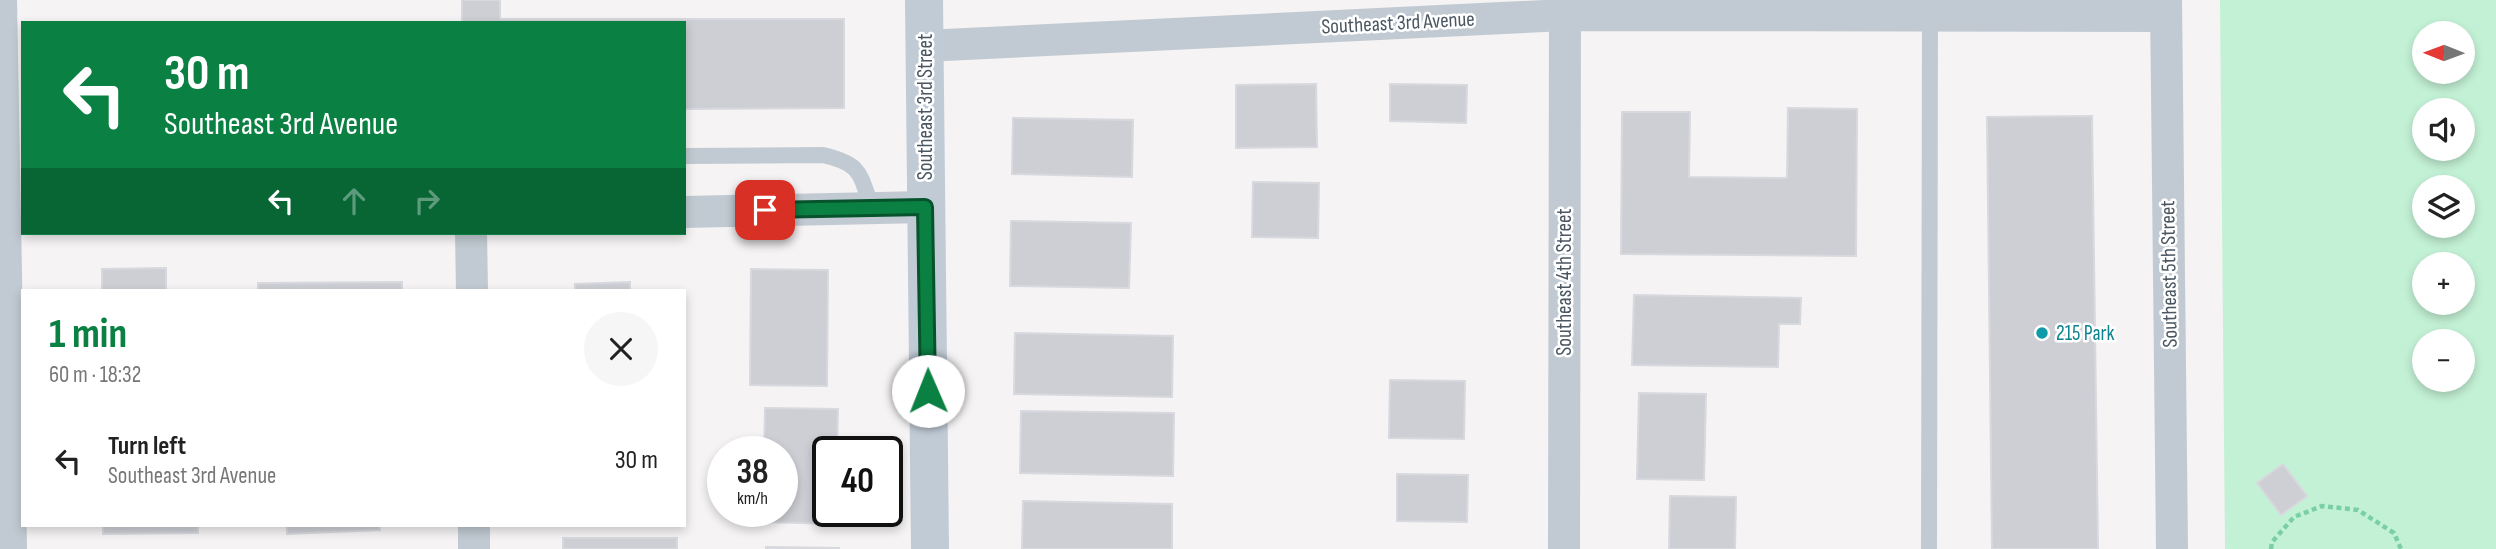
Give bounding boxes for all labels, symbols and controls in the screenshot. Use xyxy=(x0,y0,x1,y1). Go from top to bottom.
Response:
street label: Southeast 3rd Avenue xyxy=(1321,6,1475,40)
north arrow xyxy=(2412,21,2474,84)
map controls xyxy=(2412,21,2475,392)
street label: Southeast 3rd Street xyxy=(913,34,938,180)
text: 30 m xyxy=(164,45,249,104)
icon: left xyxy=(49,49,140,140)
button: sound xyxy=(2412,98,2475,161)
text: Southeast 3rd Avenue xyxy=(164,105,398,144)
button: layers xyxy=(2412,175,2475,238)
pin xyxy=(735,180,795,240)
icon: left xyxy=(262,182,300,220)
icon: ahead xyxy=(335,182,373,220)
icon: right xyxy=(408,182,446,220)
icon: arrive xyxy=(746,191,784,229)
street label: Southeast 5th Street xyxy=(2155,200,2183,348)
street label: Southeast 4th Street xyxy=(1552,208,1577,356)
button: + xyxy=(2412,252,2475,315)
text: 1 min xyxy=(49,309,127,360)
button: close xyxy=(584,312,658,386)
place label: 215 Park xyxy=(2056,321,2115,346)
marker: 215 Park xyxy=(2034,325,2050,341)
button: − xyxy=(2412,329,2475,392)
position arrow xyxy=(891,354,965,428)
text: 60 m · 18:32 xyxy=(49,361,141,389)
text: Turn left xyxy=(108,431,186,462)
speed limit sign: 40 xyxy=(812,436,903,527)
icon: left xyxy=(49,442,87,480)
text: 30 m xyxy=(615,445,658,476)
text: 38 xyxy=(736,451,769,494)
text: Southeast 3rd Avenue xyxy=(108,462,276,490)
text: km/h xyxy=(737,488,768,509)

